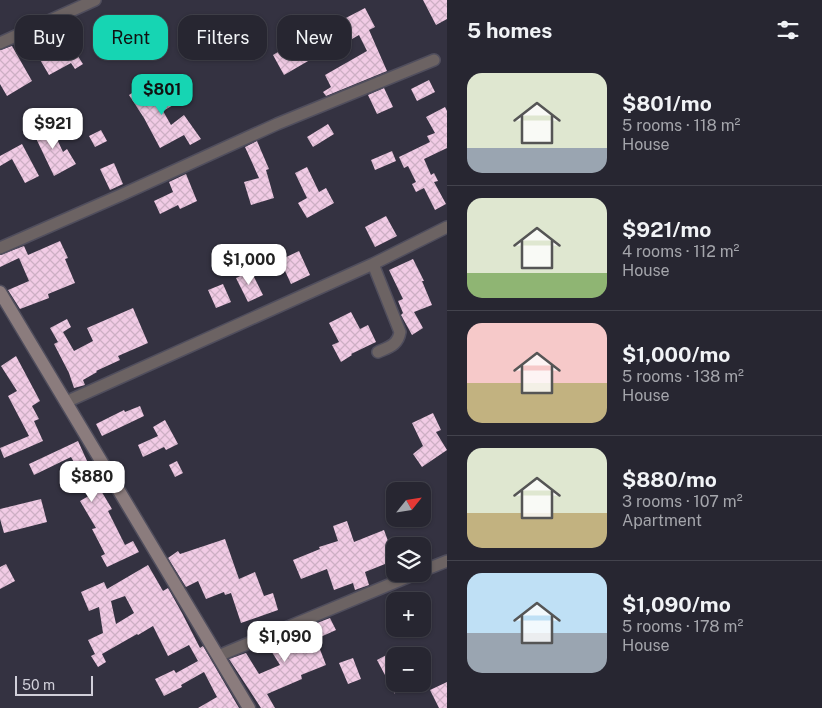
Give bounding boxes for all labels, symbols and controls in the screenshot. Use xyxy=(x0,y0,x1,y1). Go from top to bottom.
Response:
chip: Buy xyxy=(15,15,83,60)
chip: Rent xyxy=(93,15,168,60)
chip: Filters xyxy=(178,15,267,60)
chip: New xyxy=(277,15,351,60)
icon: filters xyxy=(774,16,802,44)
text: 5 homes xyxy=(467,18,552,43)
pin: $801 xyxy=(132,74,192,116)
text: $801 xyxy=(143,80,181,99)
text: $801/mo xyxy=(622,91,712,116)
icon: home xyxy=(507,93,567,153)
pin: $921 xyxy=(23,108,83,150)
text: $921 xyxy=(34,114,72,133)
text: 5 rooms · 118 m² xyxy=(622,116,741,135)
text: House xyxy=(622,135,670,154)
text: $921/mo xyxy=(622,217,711,242)
icon: home xyxy=(507,218,567,278)
text: 4 rooms · 112 m² xyxy=(622,242,739,261)
pin: $1,000 xyxy=(208,244,290,286)
text: $1,000 xyxy=(222,250,276,269)
text: House xyxy=(622,261,670,280)
text: $1,000/mo xyxy=(622,342,730,367)
icon: home xyxy=(507,343,567,403)
text: 5 rooms · 138 m² xyxy=(622,367,744,386)
text: House xyxy=(622,386,670,405)
pin: $880 xyxy=(62,460,122,503)
text: $880 xyxy=(71,467,113,486)
text: $880/mo xyxy=(622,467,717,492)
icon: home xyxy=(507,468,567,528)
north arrow xyxy=(386,482,431,528)
map controls xyxy=(386,482,431,692)
text: 3 rooms · 107 m² xyxy=(622,492,743,511)
text: Apartment xyxy=(622,511,702,530)
button: layers xyxy=(386,537,431,582)
button: + xyxy=(386,592,431,637)
text: $1,090/mo xyxy=(622,592,731,617)
icon: home xyxy=(507,593,567,653)
text: 5 rooms · 178 m² xyxy=(622,617,743,636)
pin: $1,090 xyxy=(244,620,326,663)
text: $1,090 xyxy=(258,627,312,646)
text: House xyxy=(622,636,670,655)
button: − xyxy=(386,647,431,692)
scale bar xyxy=(15,673,92,696)
text: 50 m xyxy=(22,677,55,693)

